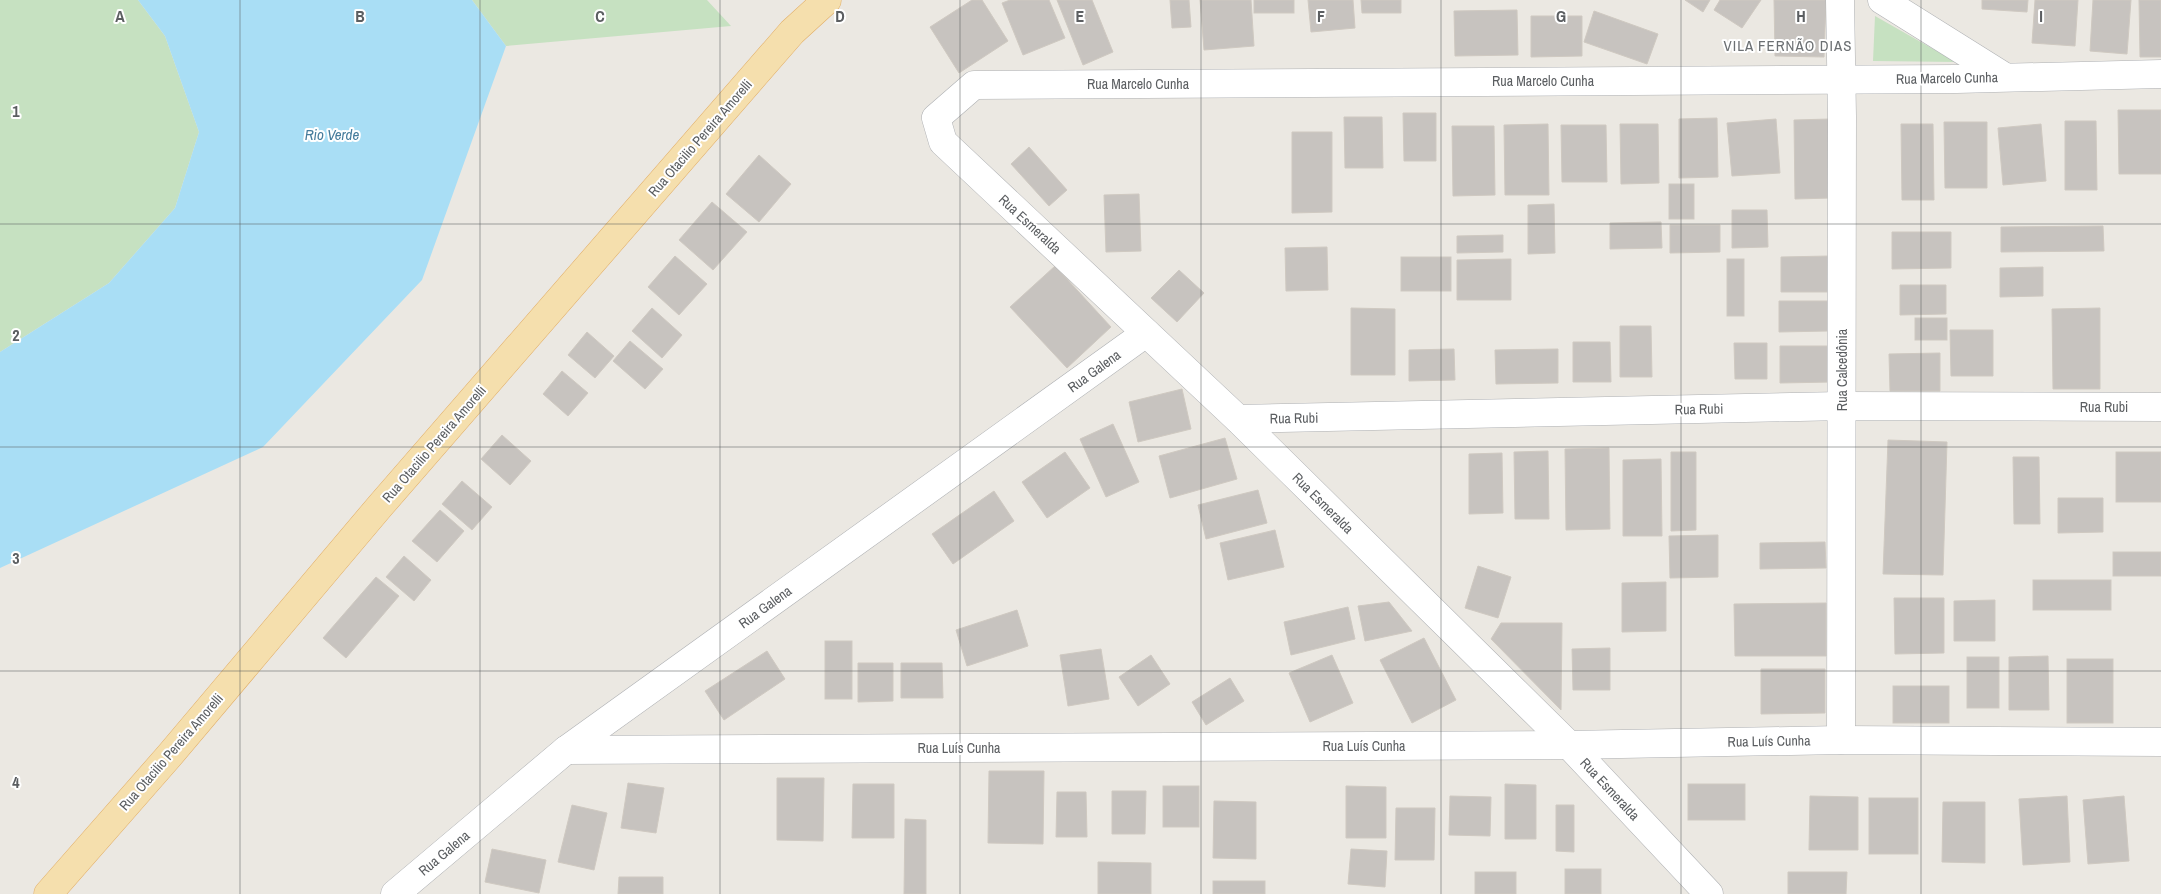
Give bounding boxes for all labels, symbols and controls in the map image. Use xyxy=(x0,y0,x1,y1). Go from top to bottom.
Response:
text: A xyxy=(115,5,125,27)
text: B xyxy=(355,5,365,27)
text: C xyxy=(595,5,605,27)
text: D xyxy=(835,5,845,27)
text: E xyxy=(1076,5,1085,27)
text: F xyxy=(1317,5,1325,27)
text: G xyxy=(1556,5,1566,27)
text: H xyxy=(1796,5,1806,27)
text: I xyxy=(2039,5,2043,27)
district label: VILA FERNÃO DIAS xyxy=(1724,35,1852,56)
street label: Rua Marcelo Cunha xyxy=(1896,68,1999,88)
street label: Rua Marcelo Cunha xyxy=(1492,72,1595,90)
street label: Rua Marcelo Cunha xyxy=(1087,75,1190,93)
street label: Rua Otacilio Pereira Amorelli xyxy=(644,76,756,200)
text: 1 xyxy=(12,100,20,122)
water label: Rio Verde xyxy=(305,124,359,145)
street label: Rua Esmeralda xyxy=(995,190,1066,258)
text: 2 xyxy=(12,324,20,346)
street label: Rua Calcedônia xyxy=(1833,328,1851,411)
street label: Rua Galena xyxy=(1064,345,1125,396)
street label: Rua Otacilio Pereira Amorelli xyxy=(378,382,490,506)
street label: Rua Rubi xyxy=(2080,398,2128,416)
street label: Rua Rubi xyxy=(1675,400,1723,418)
street label: Rua Rubi xyxy=(1270,409,1318,427)
street label: Rua Esmeralda xyxy=(1289,469,1358,538)
text: 3 xyxy=(12,547,20,569)
street label: Rua Galena xyxy=(735,581,796,632)
street label: Rua Otacilio Pereira Amorelli xyxy=(115,690,227,814)
street label: Rua Luís Cunha xyxy=(1727,731,1811,751)
street label: Rua Luís Cunha xyxy=(1323,737,1406,755)
street label: Rua Luís Cunha xyxy=(918,739,1001,757)
street label: Rua Esmeralda xyxy=(1576,754,1644,825)
text: 4 xyxy=(12,771,20,793)
street label: Rua Galena xyxy=(415,826,474,880)

